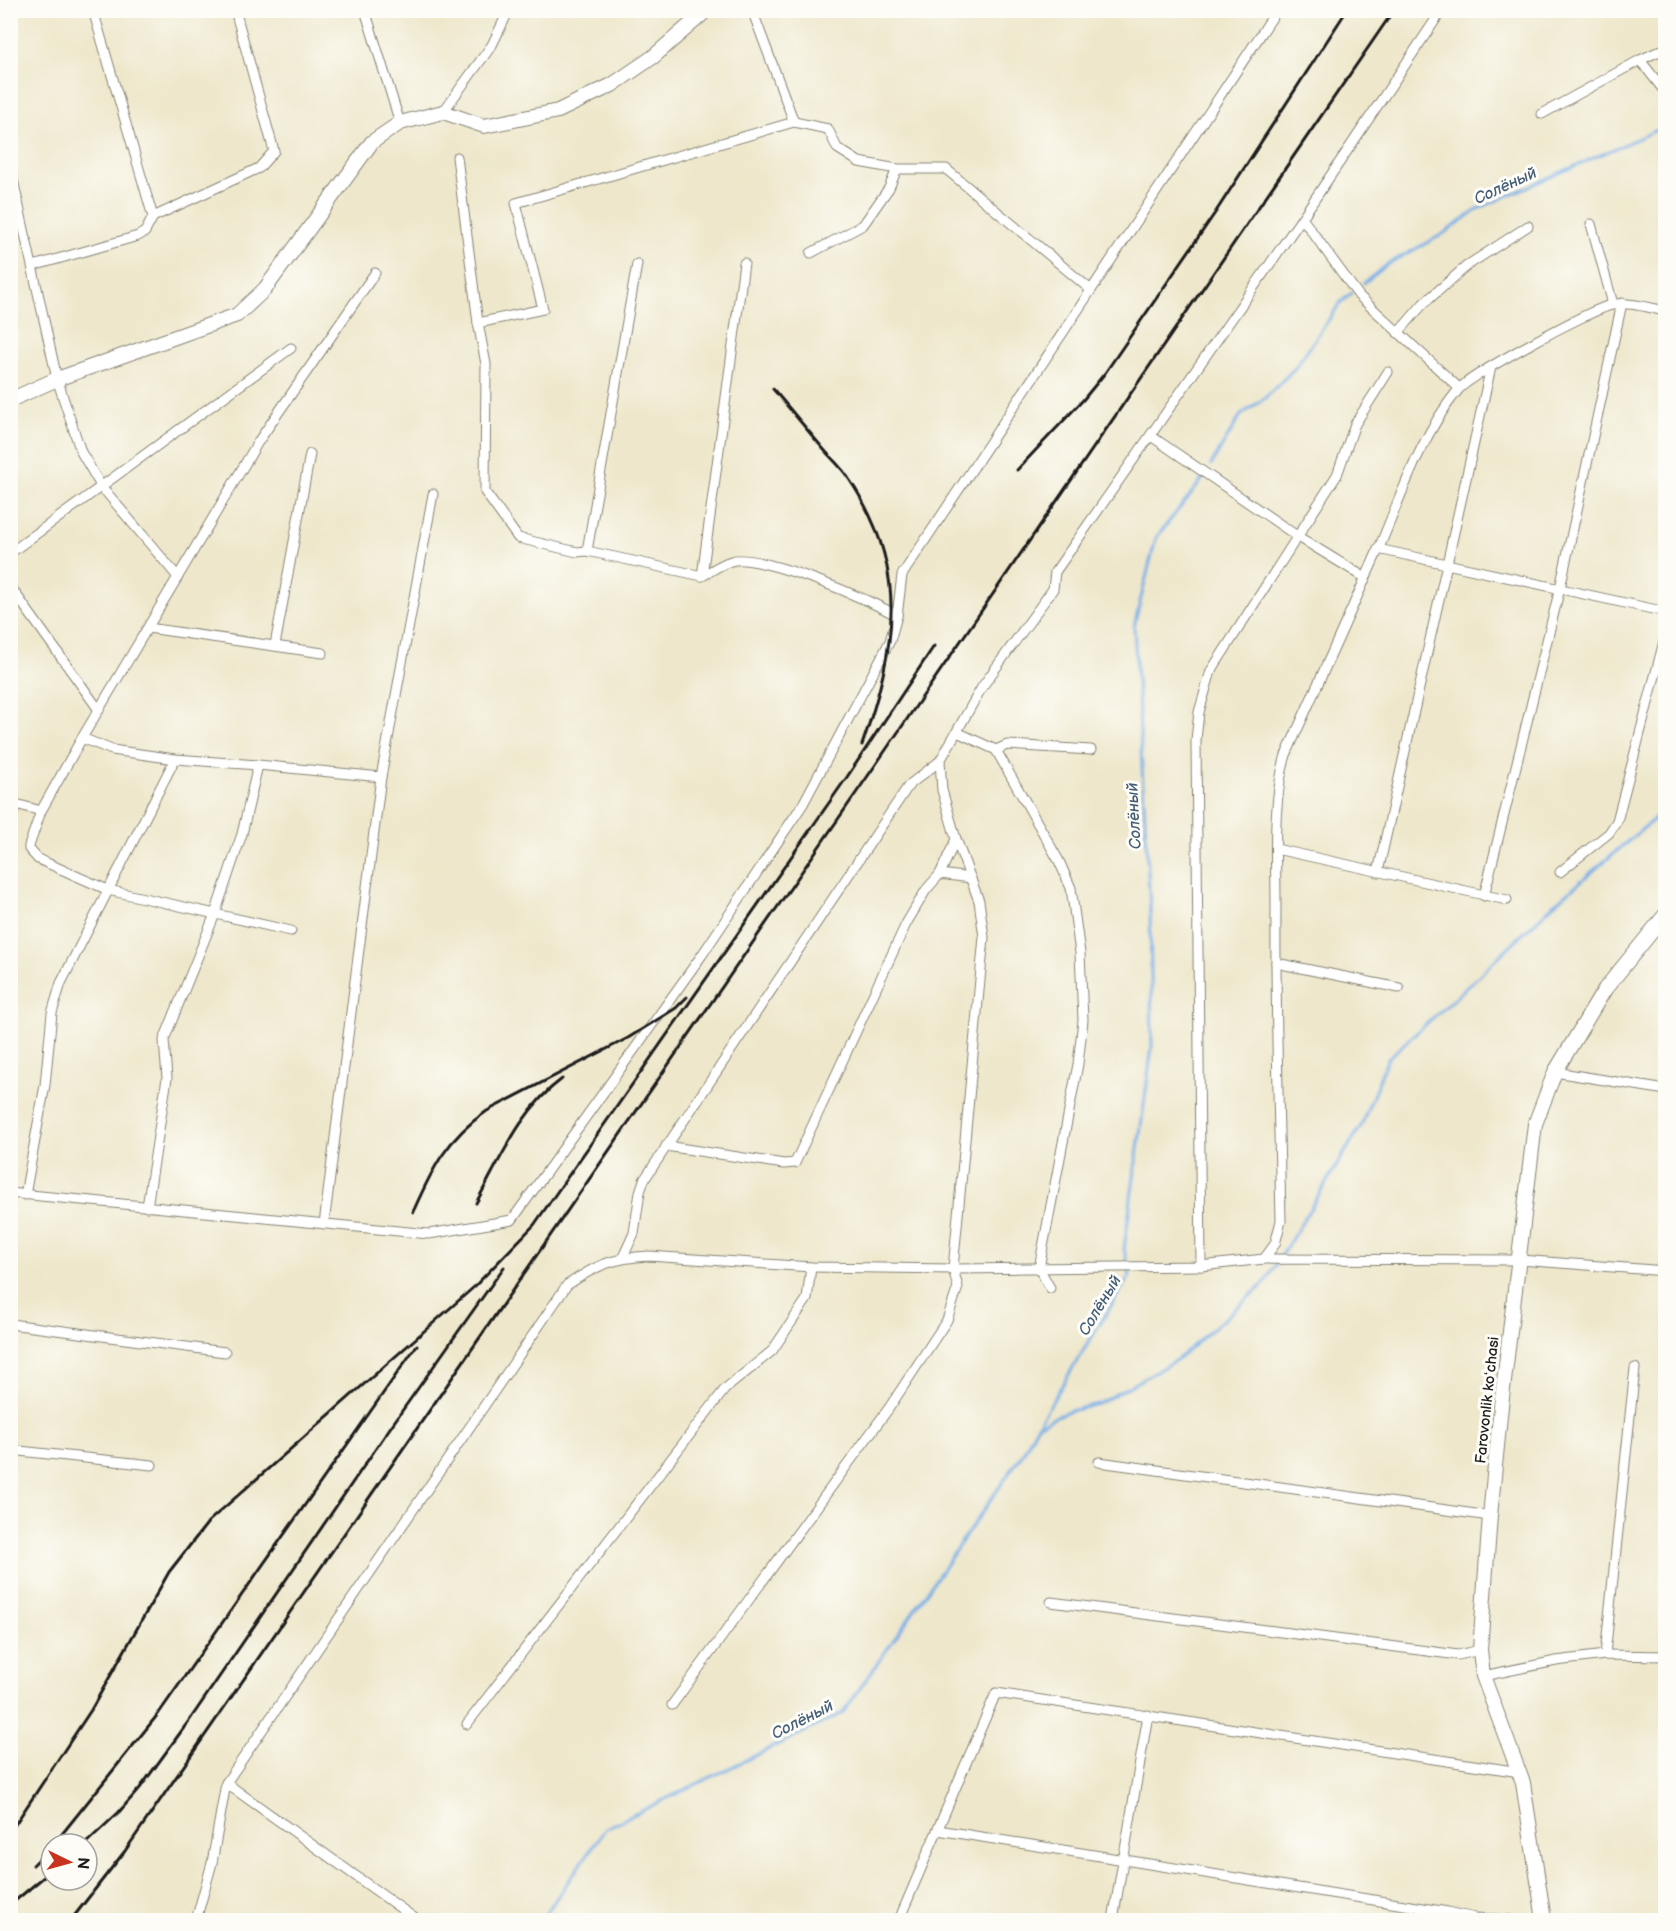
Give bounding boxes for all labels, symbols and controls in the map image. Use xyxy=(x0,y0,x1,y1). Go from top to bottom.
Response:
water label: Солёный xyxy=(1471,164,1540,209)
water label: Солёный xyxy=(1123,782,1146,850)
water label: Солёный xyxy=(1075,1272,1126,1339)
street label: Farovonlik koʻchasi xyxy=(1471,1336,1504,1464)
water label: Солёный xyxy=(769,1697,837,1744)
north arrow xyxy=(39,1832,99,1892)
text: N xyxy=(72,1856,92,1870)

